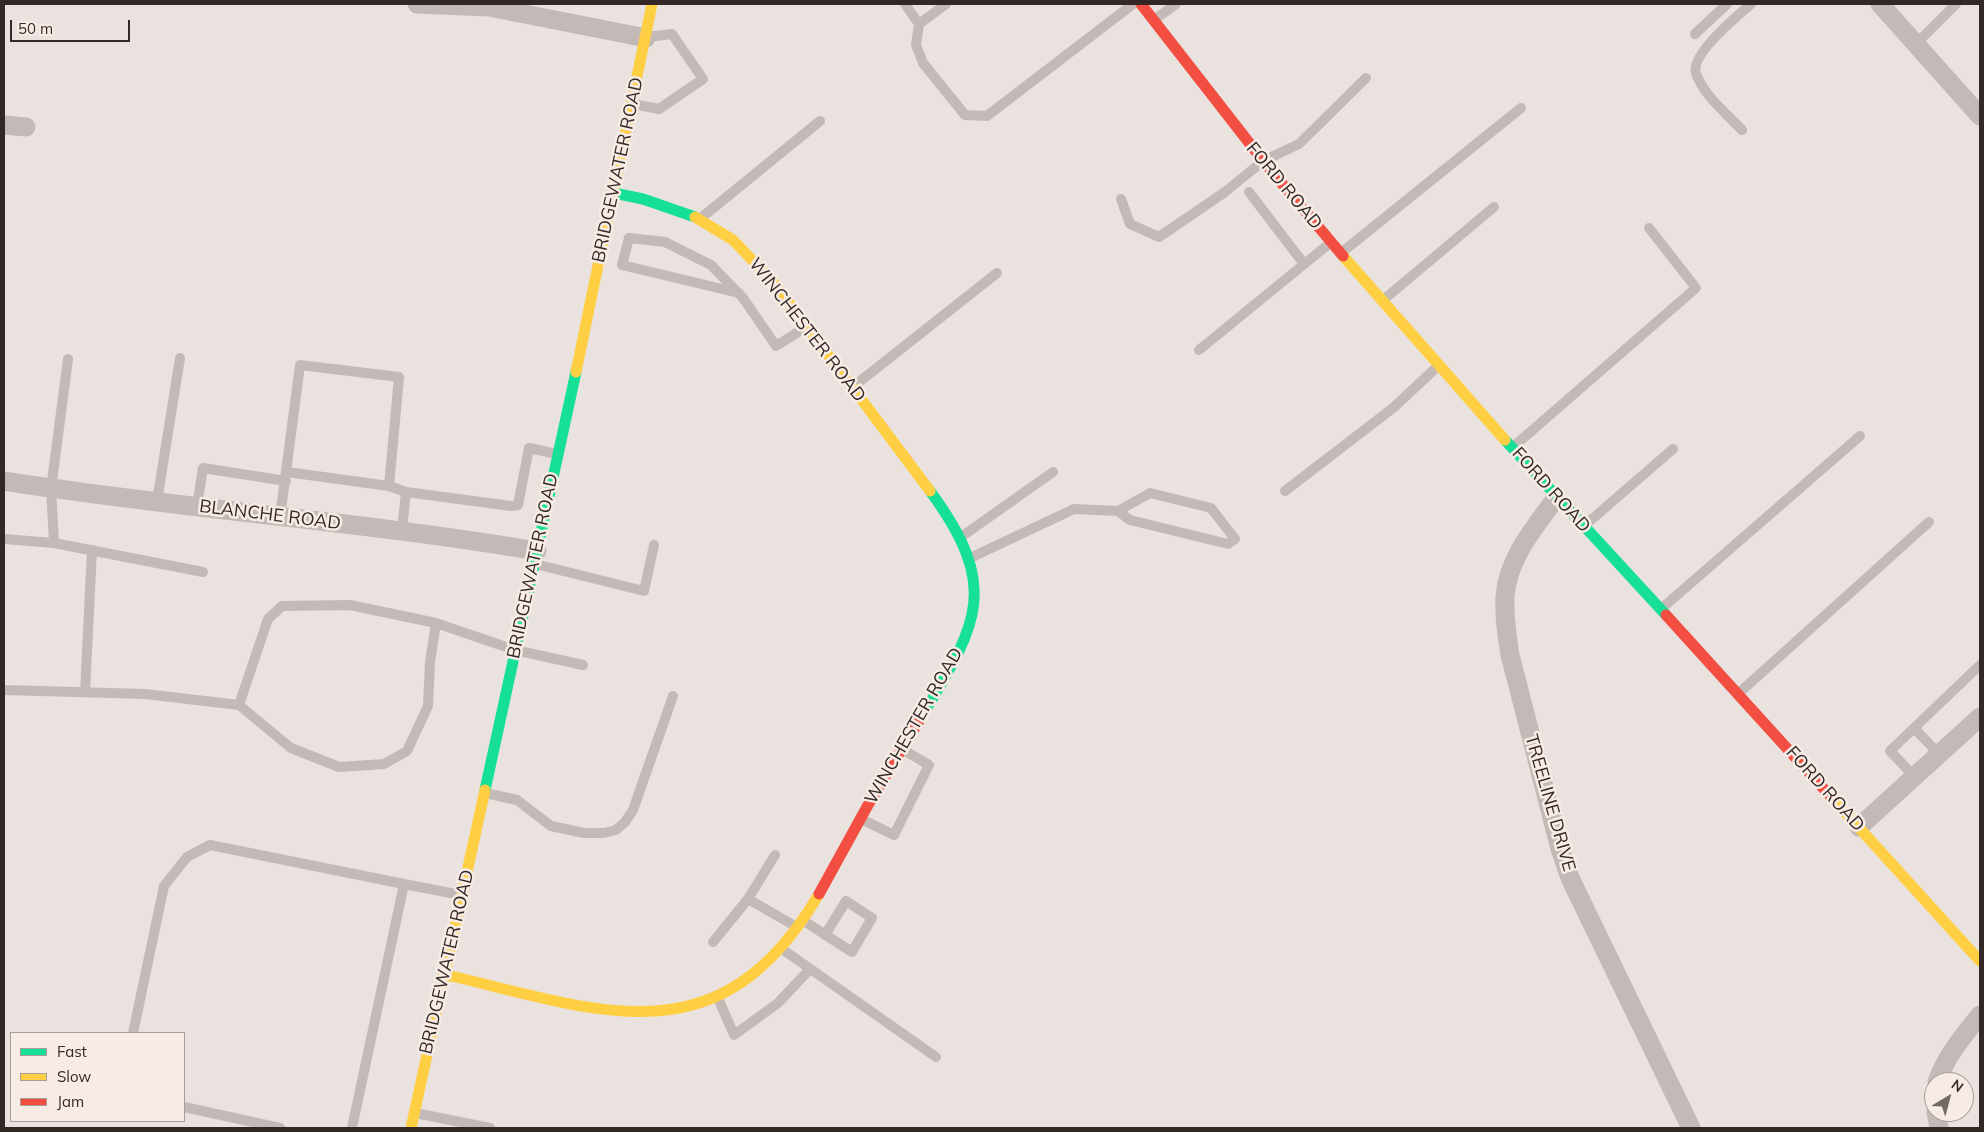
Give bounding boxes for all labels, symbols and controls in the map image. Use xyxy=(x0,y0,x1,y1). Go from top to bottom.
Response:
scale bar xyxy=(12,10,132,42)
text: 50 m xyxy=(18,19,53,38)
street label: BRIDGEWATER ROAD xyxy=(588,75,648,265)
street label: FORD ROAD xyxy=(1241,138,1327,234)
street label: WINCHESTER ROAD xyxy=(744,254,870,406)
street label: FORD ROAD xyxy=(1507,443,1595,537)
street label: BRIDGEWATER ROAD xyxy=(503,471,563,661)
street label: BLANCHE ROAD xyxy=(198,496,342,534)
street label: WINCHESTER ROAD xyxy=(860,644,968,808)
street label: TREELINE DRIVE xyxy=(1520,732,1580,874)
street label: FORD ROAD xyxy=(1781,742,1869,836)
street label: BRIDGEWATER ROAD xyxy=(415,868,479,1056)
legend xyxy=(10,1032,185,1122)
text: Fast xyxy=(57,1042,87,1061)
text: Slow xyxy=(57,1067,91,1086)
north arrow xyxy=(1924,1072,1974,1122)
text: N xyxy=(1948,1075,1967,1096)
text: Jam xyxy=(57,1092,84,1111)

